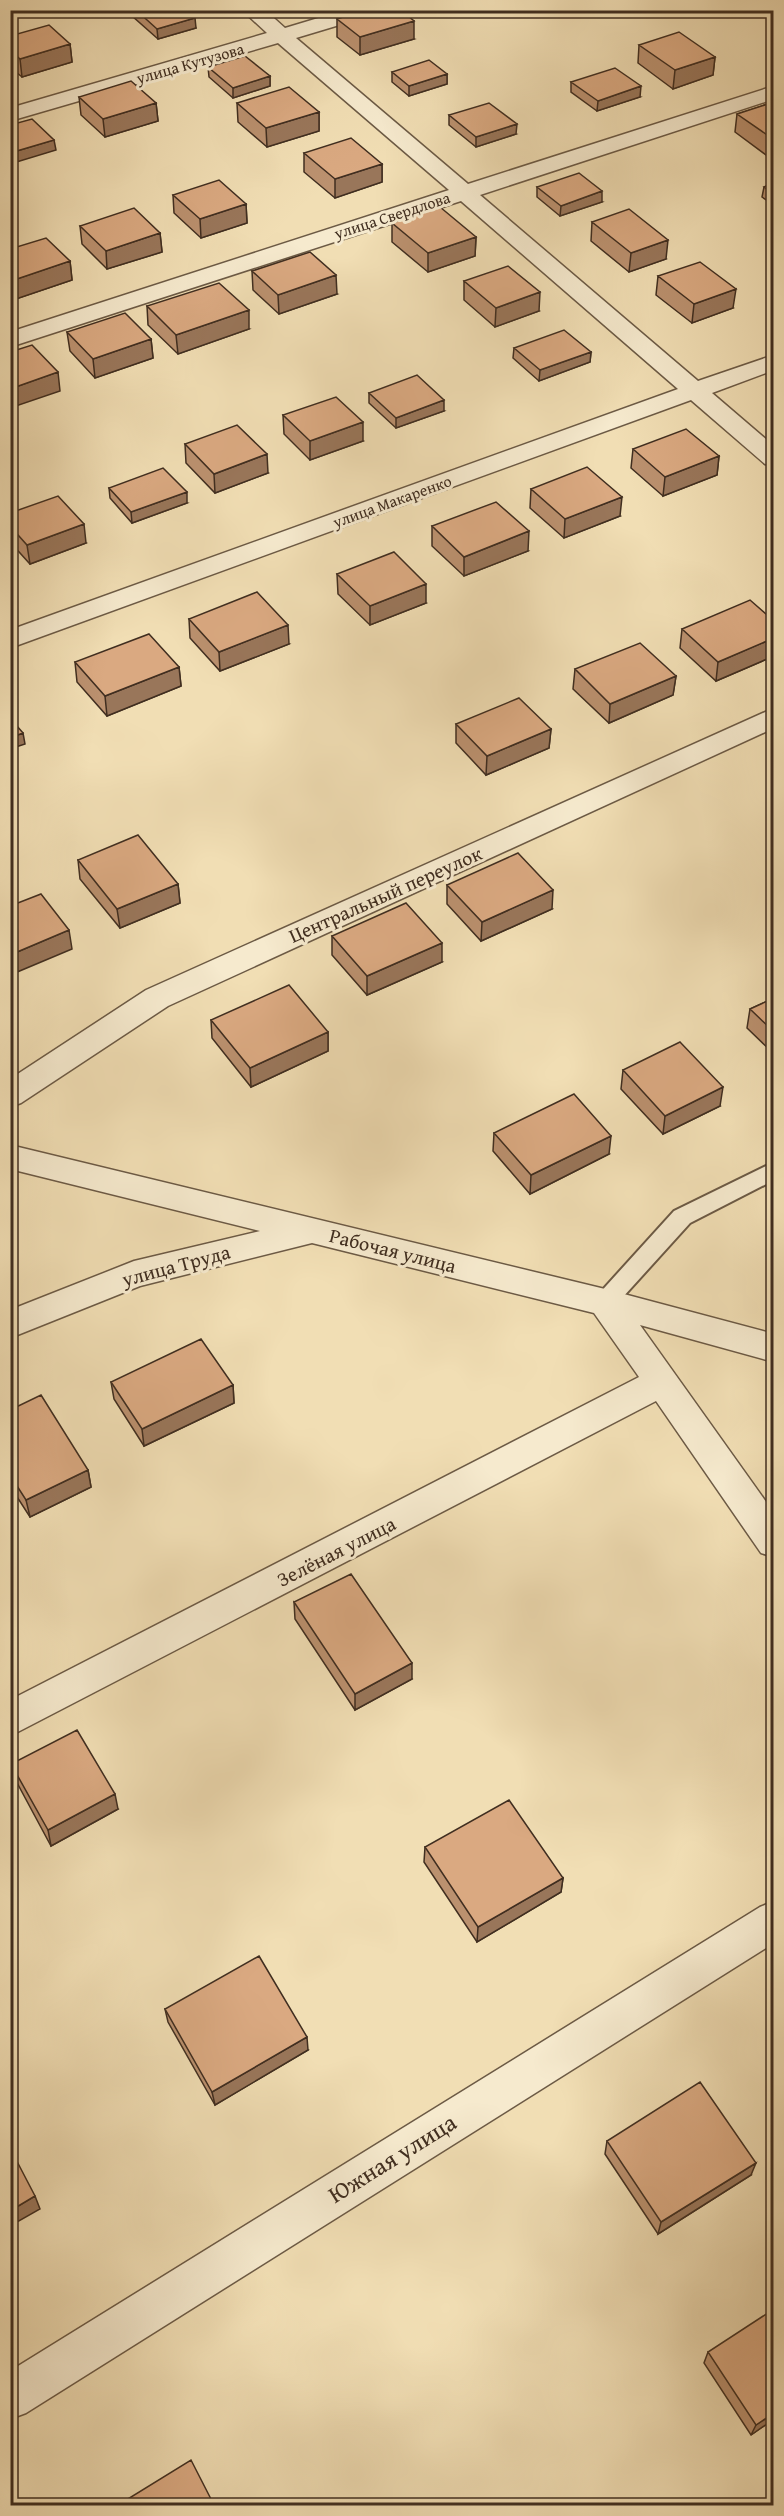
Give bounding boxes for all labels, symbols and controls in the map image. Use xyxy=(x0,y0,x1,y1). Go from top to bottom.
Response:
street label: улица Кутузова xyxy=(132,36,247,90)
street label: улица Свердлова xyxy=(330,185,453,245)
street label: улица Макаренко xyxy=(328,468,455,534)
street label: Центральный переулок xyxy=(284,838,487,950)
street label: Рабочая улица xyxy=(327,1220,460,1280)
street label: улица Труда xyxy=(118,1237,234,1294)
street label: Зелёная улица xyxy=(272,1508,401,1593)
street label: Южная улица xyxy=(321,2104,464,2211)

